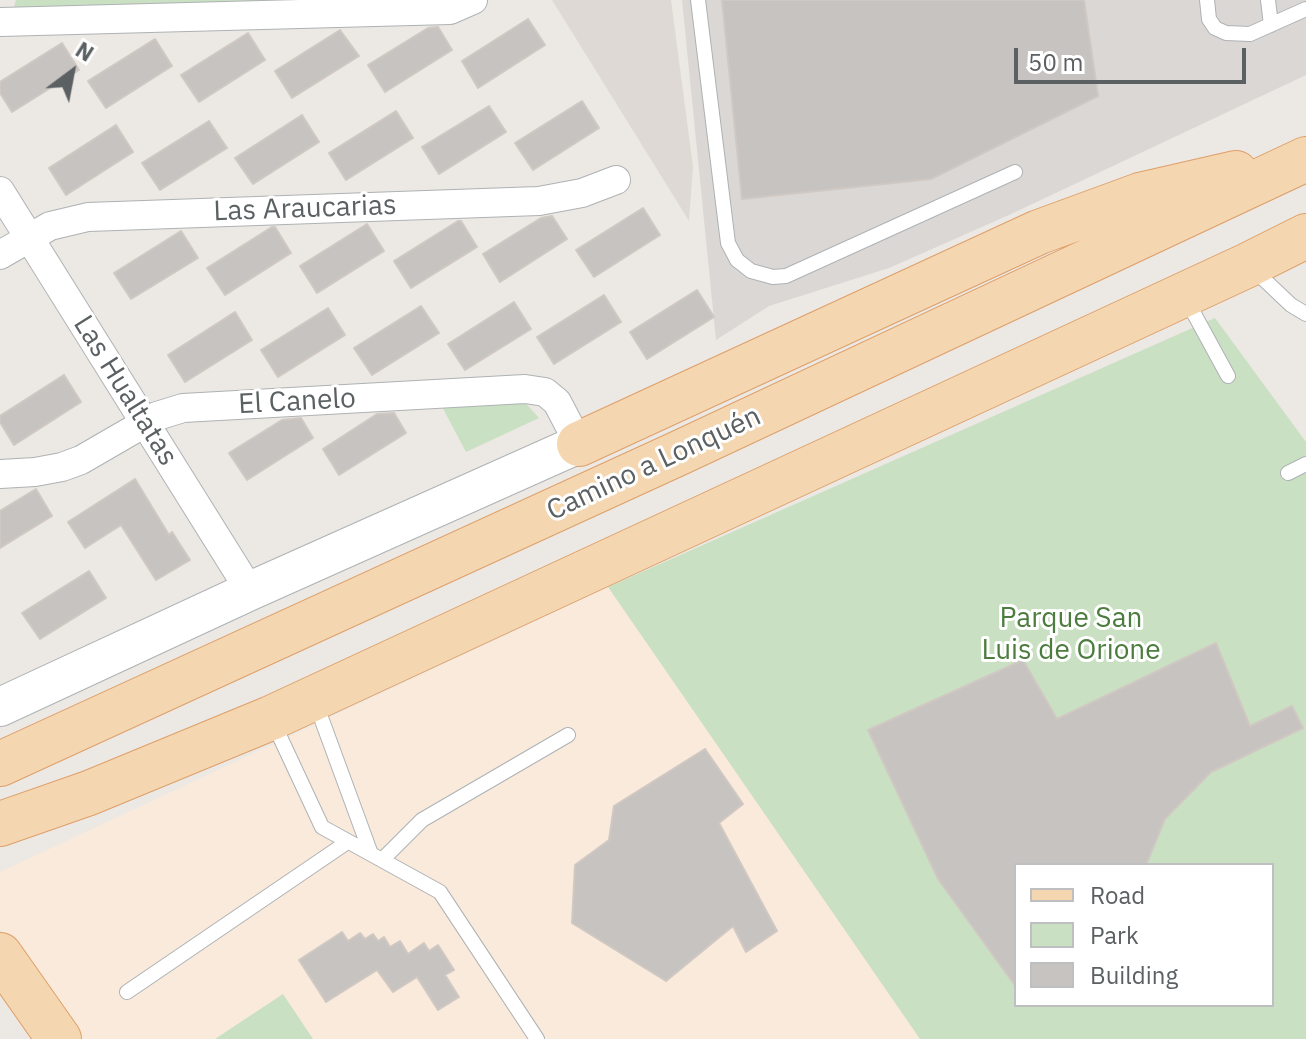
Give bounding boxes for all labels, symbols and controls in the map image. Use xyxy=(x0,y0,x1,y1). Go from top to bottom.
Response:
north arrow xyxy=(32,32,112,112)
scale bar xyxy=(1018,32,1250,82)
text: N xyxy=(71,35,99,68)
text: 50 m xyxy=(1028,46,1083,78)
street label: Las Araucarias xyxy=(213,189,397,229)
street label: Las Hualtatas xyxy=(66,310,184,472)
street label: El Canelo xyxy=(237,382,357,422)
street label: Camino a Lonquén xyxy=(542,400,766,528)
park label: Parque San Luis de Orione xyxy=(981,602,1161,668)
legend xyxy=(1014,863,1274,1007)
text: Road xyxy=(1090,879,1145,911)
text: Park xyxy=(1090,919,1139,951)
text: Building xyxy=(1090,959,1178,991)

